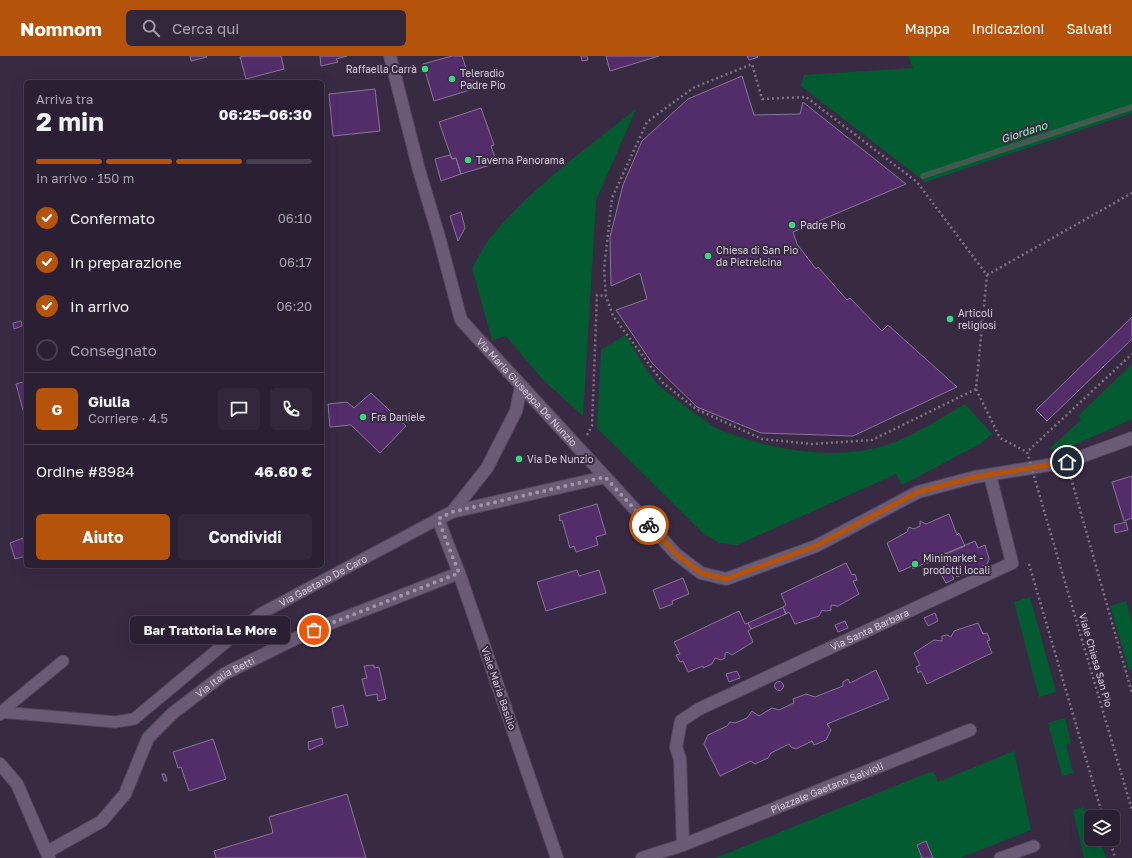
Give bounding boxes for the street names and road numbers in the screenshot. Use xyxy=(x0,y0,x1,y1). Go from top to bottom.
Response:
street label: Via Maria Giuseppa De Nunzio xyxy=(474,335,580,449)
street label: Via Gaetano De Caro xyxy=(277,552,369,609)
street label: Via Santa Barbara xyxy=(828,606,911,653)
street label: Viale Chiesa San Pio xyxy=(1077,612,1115,708)
street label: Viale Maria Basilio xyxy=(479,645,519,731)
street label: Via Italia Betti xyxy=(193,654,256,700)
street label: Piazzale Gaetano Salvioli xyxy=(769,759,885,815)

